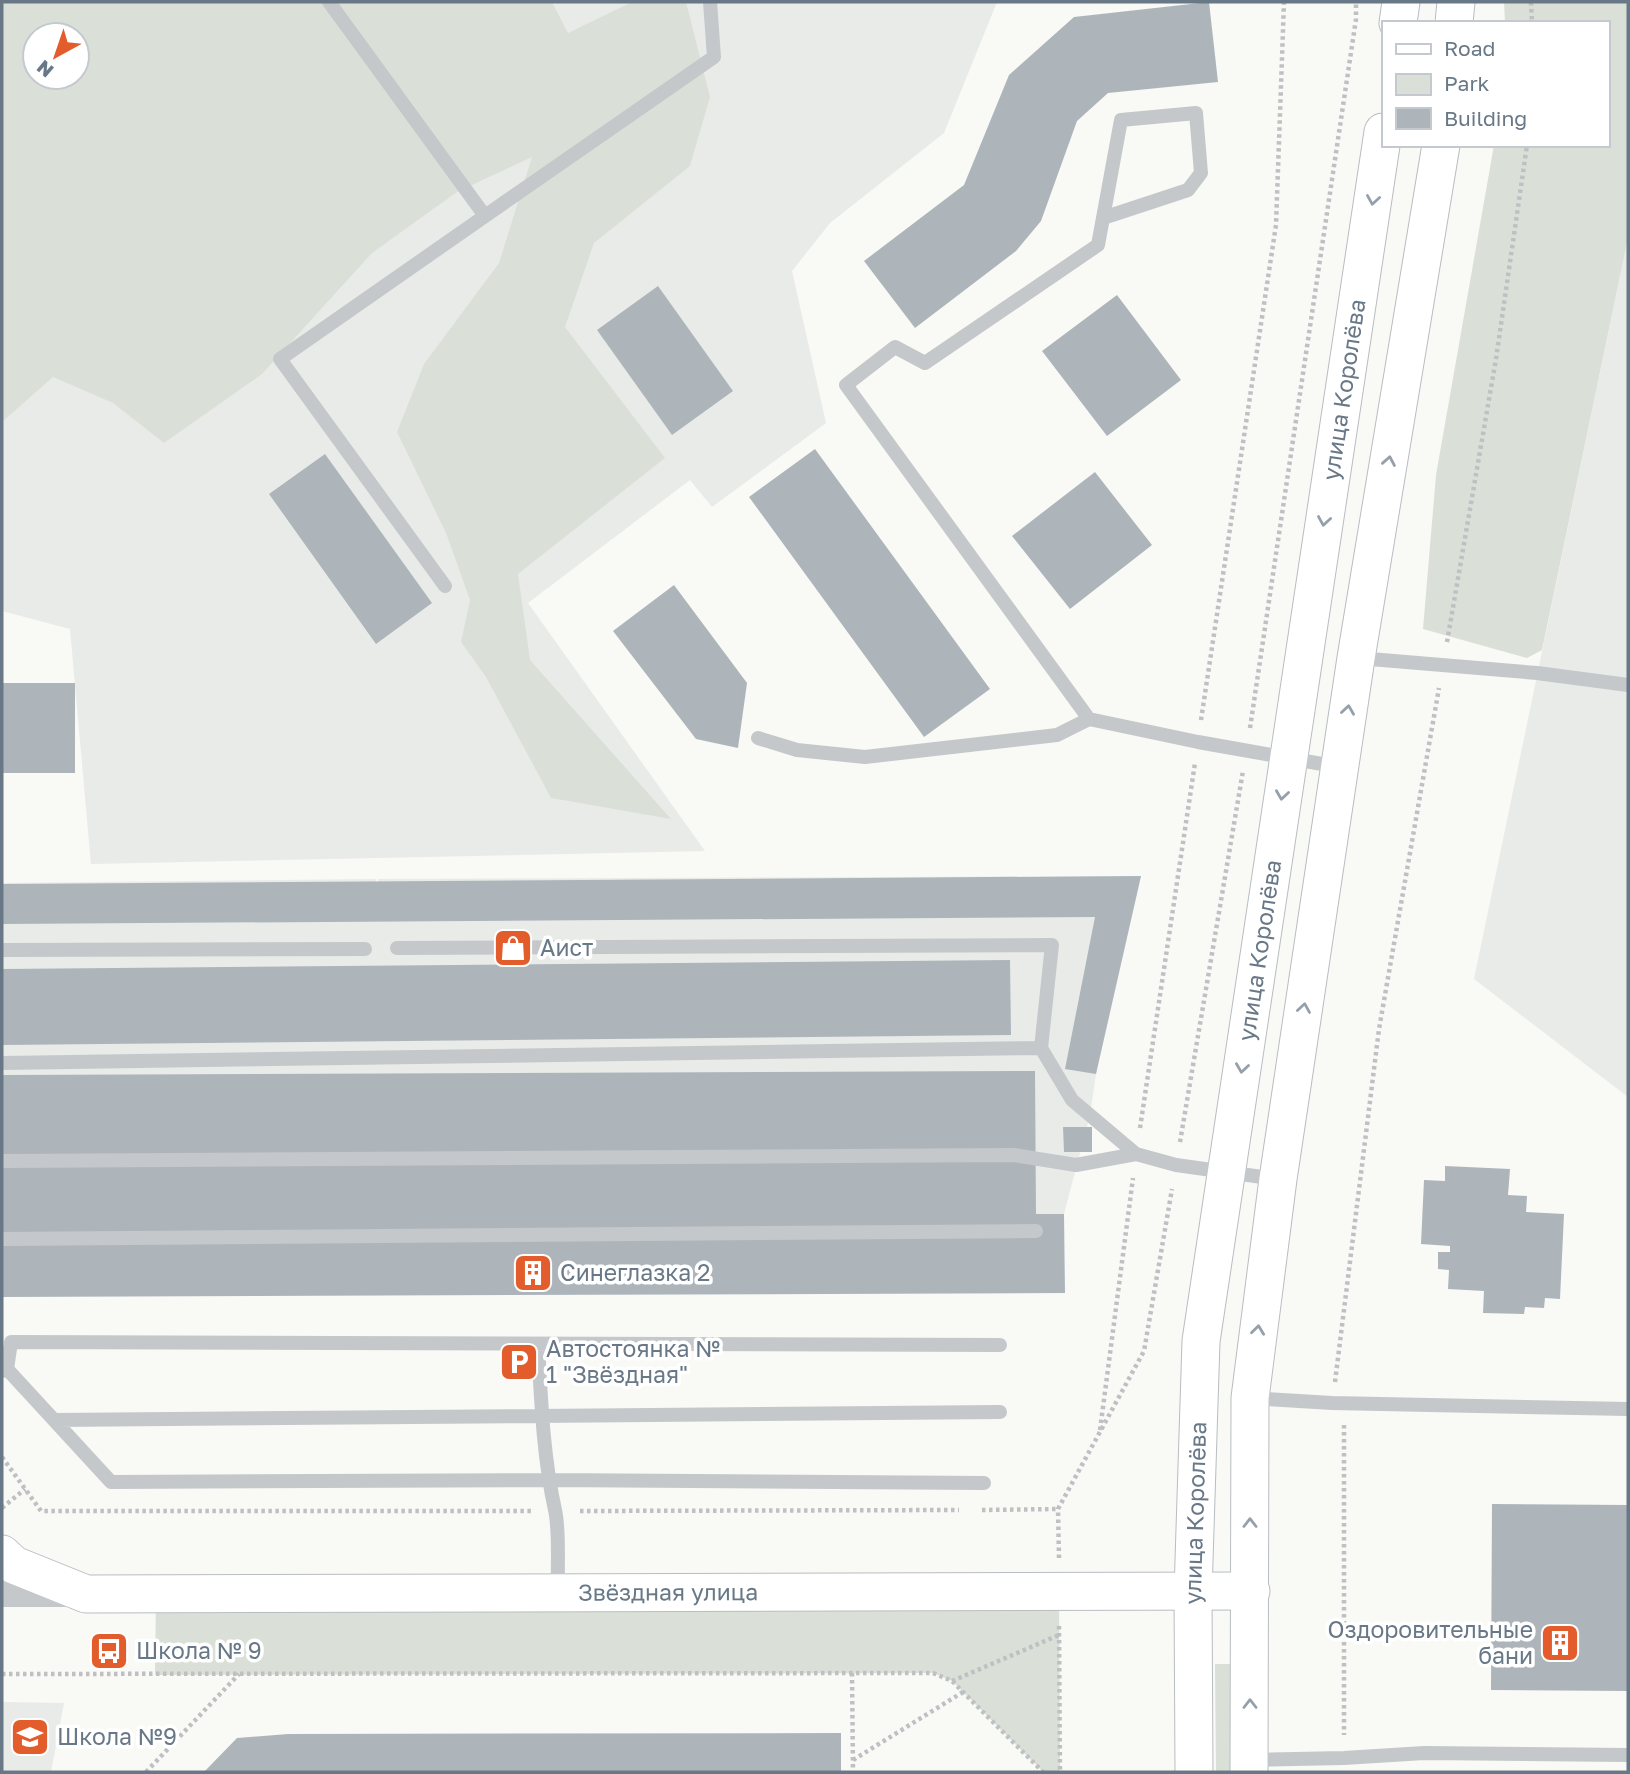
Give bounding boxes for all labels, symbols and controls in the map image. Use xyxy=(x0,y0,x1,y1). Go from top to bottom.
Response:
north arrow xyxy=(21,21,91,91)
legend xyxy=(1382,21,1609,147)
text: Road xyxy=(1444,35,1495,61)
text: N xyxy=(32,56,58,83)
text: Park xyxy=(1444,70,1490,96)
text: Building xyxy=(1444,105,1527,131)
one-way arrow xyxy=(1366,194,1381,205)
street label: улица Королёва xyxy=(1316,297,1371,482)
one-way arrow xyxy=(1381,455,1396,467)
one-way arrow xyxy=(1317,515,1332,527)
one-way arrow xyxy=(1341,704,1356,716)
one-way arrow xyxy=(1275,789,1290,800)
street label: улица Королёва xyxy=(1231,858,1286,1043)
shop icon: Аист xyxy=(492,927,534,969)
place label: Аист xyxy=(540,933,593,961)
one-way arrow xyxy=(1296,1002,1311,1014)
one-way arrow xyxy=(1235,1062,1250,1074)
building icon: Синеглазка 2 xyxy=(512,1252,554,1294)
place label: Синеглазка 2 xyxy=(560,1258,710,1286)
one-way arrow xyxy=(1251,1324,1266,1336)
place label: Автостоянка № 1 "Звёздная" xyxy=(546,1334,720,1388)
parking icon: Автостоянка № 1 "Звёздная" xyxy=(498,1341,540,1383)
street label: улица Королёва xyxy=(1178,1421,1211,1605)
one-way arrow xyxy=(1243,1517,1258,1528)
street label: Звёздная улица xyxy=(578,1577,758,1606)
place label: Оздоровительные бани xyxy=(1327,1615,1533,1669)
building icon: Оздоровительные бани xyxy=(1539,1622,1581,1664)
bus stop icon: Школа № 9 xyxy=(88,1630,130,1672)
place label: Школа № 9 xyxy=(136,1636,262,1664)
one-way arrow xyxy=(1242,1698,1258,1709)
school or university icon: Школа №9 xyxy=(9,1716,51,1758)
place label: Школа №9 xyxy=(57,1722,177,1750)

